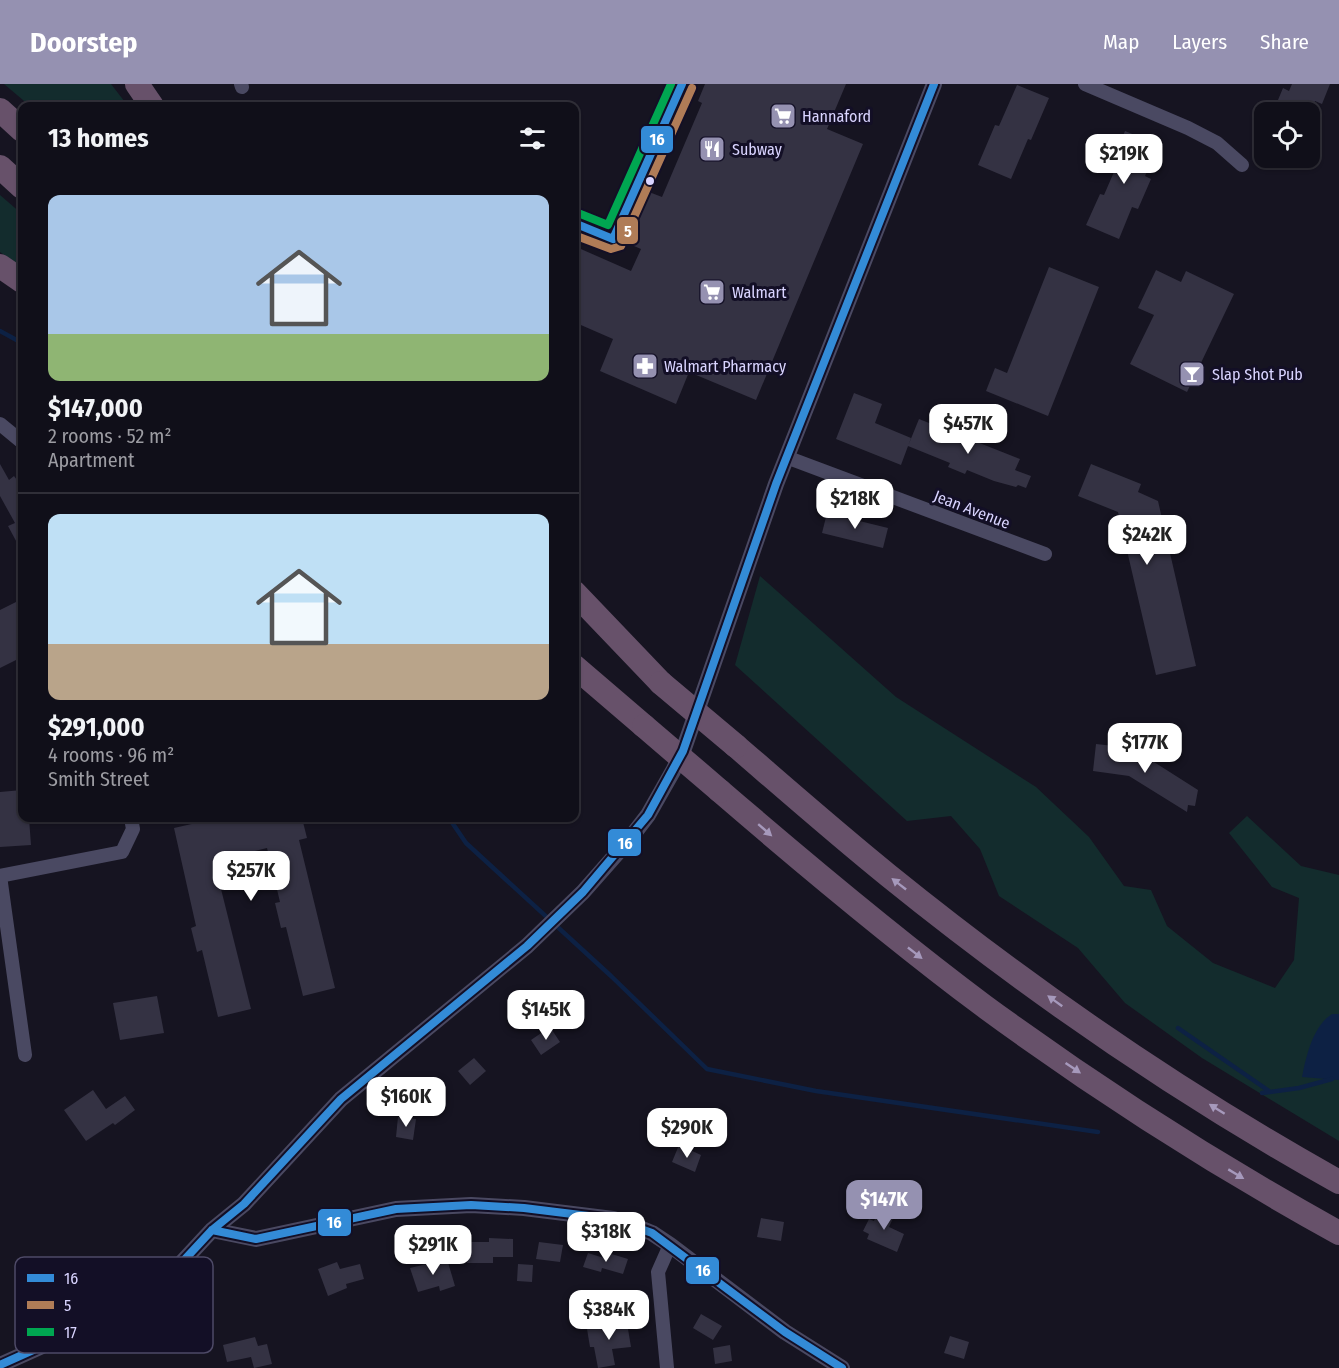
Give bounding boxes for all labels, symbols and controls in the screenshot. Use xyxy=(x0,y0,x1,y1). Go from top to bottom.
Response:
text: Doorstep xyxy=(30,26,138,59)
text: Map xyxy=(1103,29,1139,55)
text: Layers xyxy=(1172,29,1227,55)
text: Share xyxy=(1260,29,1309,55)
supermarket icon: Hannaford xyxy=(768,101,798,131)
map controls xyxy=(1254,102,1320,168)
button: locate xyxy=(1254,102,1320,168)
place label: Hannaford xyxy=(802,107,871,126)
icon: filters xyxy=(516,122,549,155)
text: 13 homes xyxy=(48,123,149,154)
line badge: 16 xyxy=(640,125,674,154)
text: 16 xyxy=(649,130,665,149)
restaurant icon: Subway xyxy=(697,134,727,164)
pin: $219K xyxy=(1082,134,1166,185)
place label: Subway xyxy=(732,140,783,159)
text: $219K xyxy=(1099,141,1149,165)
unlabelled marker xyxy=(644,175,656,187)
line badge: 5 xyxy=(616,216,639,245)
text: 5 xyxy=(624,222,632,241)
icon: home xyxy=(245,234,353,342)
supermarket icon: Walmart xyxy=(697,277,727,307)
place label: Walmart xyxy=(732,283,787,302)
pharmacy icon: Walmart Pharmacy xyxy=(630,351,660,381)
place label: Walmart Pharmacy xyxy=(664,357,787,376)
bar icon: Slap Shot Pub xyxy=(1177,359,1207,389)
place label: Slap Shot Pub xyxy=(1212,365,1303,384)
text: $147,000 xyxy=(48,393,143,424)
pin: $457K xyxy=(926,404,1010,455)
text: $457K xyxy=(943,411,993,435)
text: 2 rooms · 52 m² xyxy=(48,424,172,448)
text: Apartment xyxy=(48,448,135,472)
pin: $218K xyxy=(813,479,897,530)
text: $218K xyxy=(830,486,880,510)
street label: Jean Avenue xyxy=(931,486,1013,533)
pin: $242K xyxy=(1105,515,1189,566)
text: $242K xyxy=(1122,522,1172,546)
icon: home xyxy=(245,553,353,661)
text: $291,000 xyxy=(48,712,145,743)
pin: $177K xyxy=(1103,723,1187,774)
text: $177K xyxy=(1122,730,1168,754)
text: 4 rooms · 96 m² xyxy=(48,743,174,767)
text: Smith Street xyxy=(48,767,149,791)
one-way arrow xyxy=(757,823,773,836)
line badge: 16 xyxy=(607,828,642,857)
text: 16 xyxy=(617,834,633,853)
pin: $257K xyxy=(209,851,293,902)
text: $257K xyxy=(227,858,275,882)
one-way arrow xyxy=(891,877,907,890)
one-way arrow xyxy=(908,947,923,959)
pin: $145K xyxy=(504,990,588,1041)
one-way arrow xyxy=(1047,995,1063,1007)
text: $145K xyxy=(521,997,571,1021)
one-way arrow xyxy=(1064,1062,1080,1074)
pin: $160K xyxy=(364,1077,448,1128)
text: $160K xyxy=(381,1084,431,1108)
one-way arrow xyxy=(1209,1104,1225,1115)
pin: $290K xyxy=(645,1108,729,1159)
text: $290K xyxy=(661,1115,713,1139)
one-way arrow xyxy=(1228,1169,1244,1180)
pin: $147K xyxy=(842,1180,926,1231)
text: $147K xyxy=(860,1187,908,1211)
line badge: 16 xyxy=(317,1208,352,1237)
pin: $318K xyxy=(564,1212,648,1263)
text: 16 xyxy=(326,1213,342,1232)
text: $318K xyxy=(581,1219,631,1243)
pin: $291K xyxy=(391,1225,475,1276)
text: $291K xyxy=(408,1232,458,1256)
line badge: 16 xyxy=(685,1256,720,1285)
legend xyxy=(15,1257,213,1353)
text: 16 xyxy=(695,1261,711,1280)
text: 16 xyxy=(64,1269,78,1288)
pin: $384K xyxy=(567,1290,651,1341)
text: 5 xyxy=(64,1296,71,1315)
text: $384K xyxy=(583,1297,635,1321)
text: 17 xyxy=(64,1323,77,1342)

